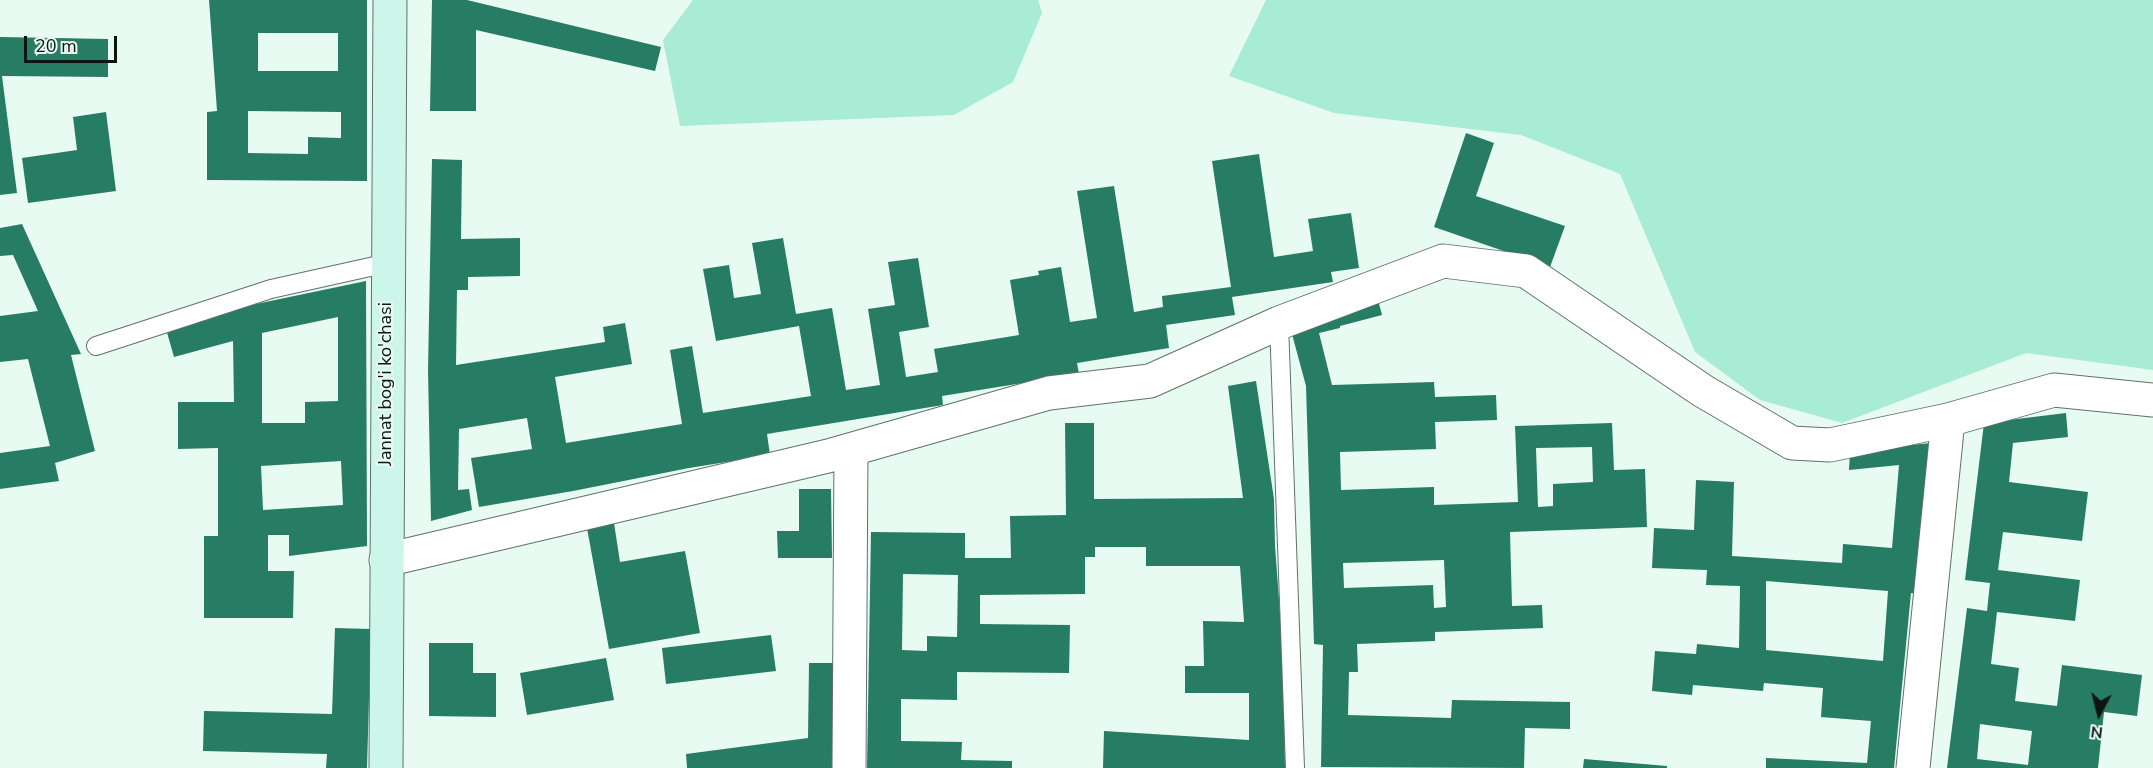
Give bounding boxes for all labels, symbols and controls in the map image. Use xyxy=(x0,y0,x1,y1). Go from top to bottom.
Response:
scale bar xyxy=(27,24,120,62)
text: 20 m xyxy=(35,34,77,58)
street label: Jannat bog'i ko'chasi xyxy=(376,302,398,466)
north arrow xyxy=(2069,684,2129,744)
text: N xyxy=(2090,720,2104,744)

